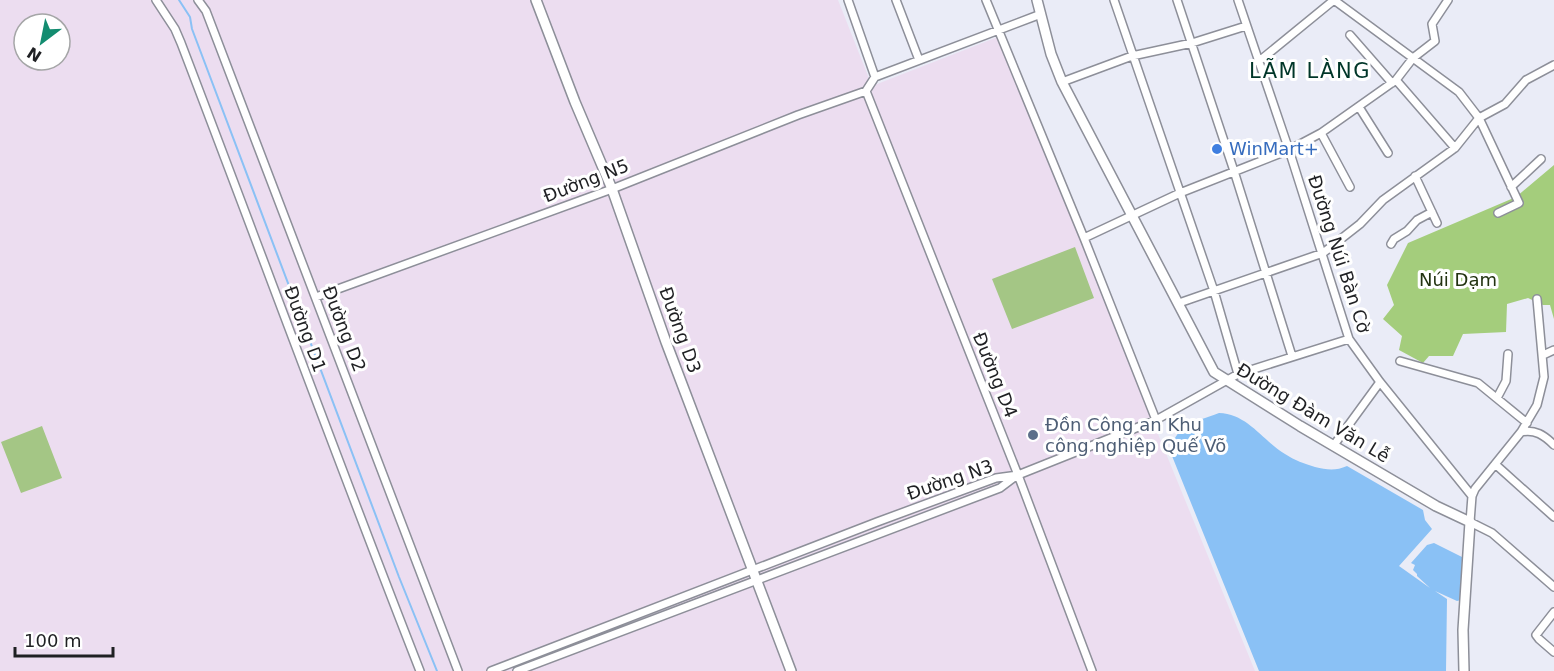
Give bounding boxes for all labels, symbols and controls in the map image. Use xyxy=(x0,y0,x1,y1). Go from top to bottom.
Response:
north arrow xyxy=(12,12,72,72)
text: N xyxy=(24,43,45,66)
district label: LÃM LÀNG xyxy=(1249,57,1371,83)
place label: WinMart+ xyxy=(1229,138,1319,159)
marker: WinMart+ xyxy=(1210,142,1224,156)
street label: Đường N5 xyxy=(540,155,632,206)
street label: Đường Núi Bàn Cờ xyxy=(1304,172,1375,335)
park label: Núi Dạm xyxy=(1419,269,1497,290)
street label: Đường D1 xyxy=(280,283,331,375)
street label: Đường D2 xyxy=(318,283,370,375)
street label: Đường D3 xyxy=(655,284,706,376)
street label: Đường D4 xyxy=(969,329,1022,421)
street label: Đường Đàm Văn Lễ xyxy=(1233,359,1394,467)
place label: Đồn Công an Khu công nghiệp Quế Võ xyxy=(1045,414,1226,456)
marker: Đồn Công an Khu công nghiệp Quế Võ xyxy=(1026,428,1040,442)
street label: Đường N3 xyxy=(904,455,996,504)
scale bar xyxy=(15,620,112,658)
text: 100 m xyxy=(24,630,82,651)

